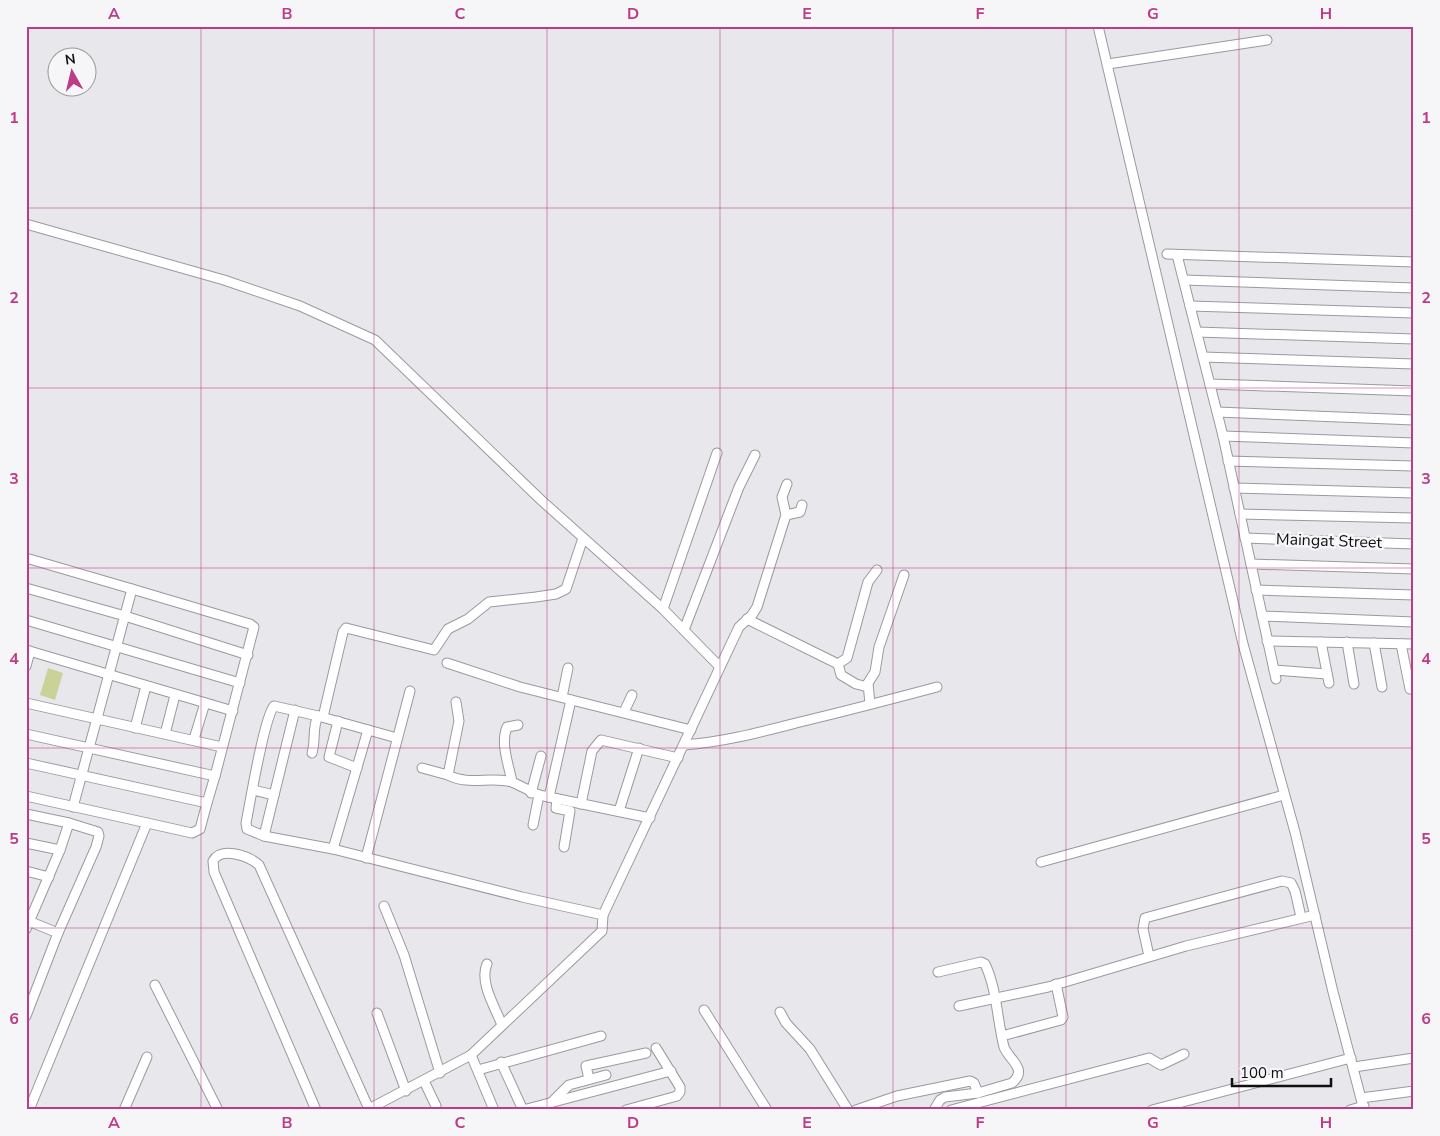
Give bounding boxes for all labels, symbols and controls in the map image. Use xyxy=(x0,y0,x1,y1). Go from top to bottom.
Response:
text: A xyxy=(108,3,120,25)
text: B xyxy=(281,3,293,25)
text: C xyxy=(455,3,466,25)
text: D xyxy=(627,3,639,25)
text: E xyxy=(802,3,812,25)
text: F xyxy=(976,3,985,25)
text: G xyxy=(1147,3,1159,25)
text: H xyxy=(1320,3,1332,25)
north arrow xyxy=(48,48,98,98)
text: N xyxy=(64,49,77,70)
text: 1 xyxy=(9,107,19,129)
text: 1 xyxy=(1421,107,1431,129)
text: 2 xyxy=(9,287,19,309)
text: 2 xyxy=(1421,287,1431,309)
text: 3 xyxy=(9,468,19,490)
text: 3 xyxy=(1421,468,1431,490)
street label: Maingat Street xyxy=(1276,528,1383,554)
text: 4 xyxy=(9,648,19,670)
text: 4 xyxy=(1421,648,1431,670)
text: 5 xyxy=(9,828,19,850)
text: 5 xyxy=(1421,828,1431,850)
text: 6 xyxy=(9,1008,19,1030)
text: 6 xyxy=(1421,1008,1431,1030)
scale bar xyxy=(1232,1056,1331,1088)
text: 100 m xyxy=(1240,1063,1284,1083)
text: A xyxy=(108,1112,120,1134)
text: B xyxy=(281,1112,293,1134)
text: C xyxy=(455,1112,466,1134)
text: D xyxy=(627,1112,639,1134)
text: E xyxy=(802,1112,812,1134)
text: F xyxy=(976,1112,985,1134)
text: G xyxy=(1147,1112,1159,1134)
text: H xyxy=(1320,1112,1332,1134)

